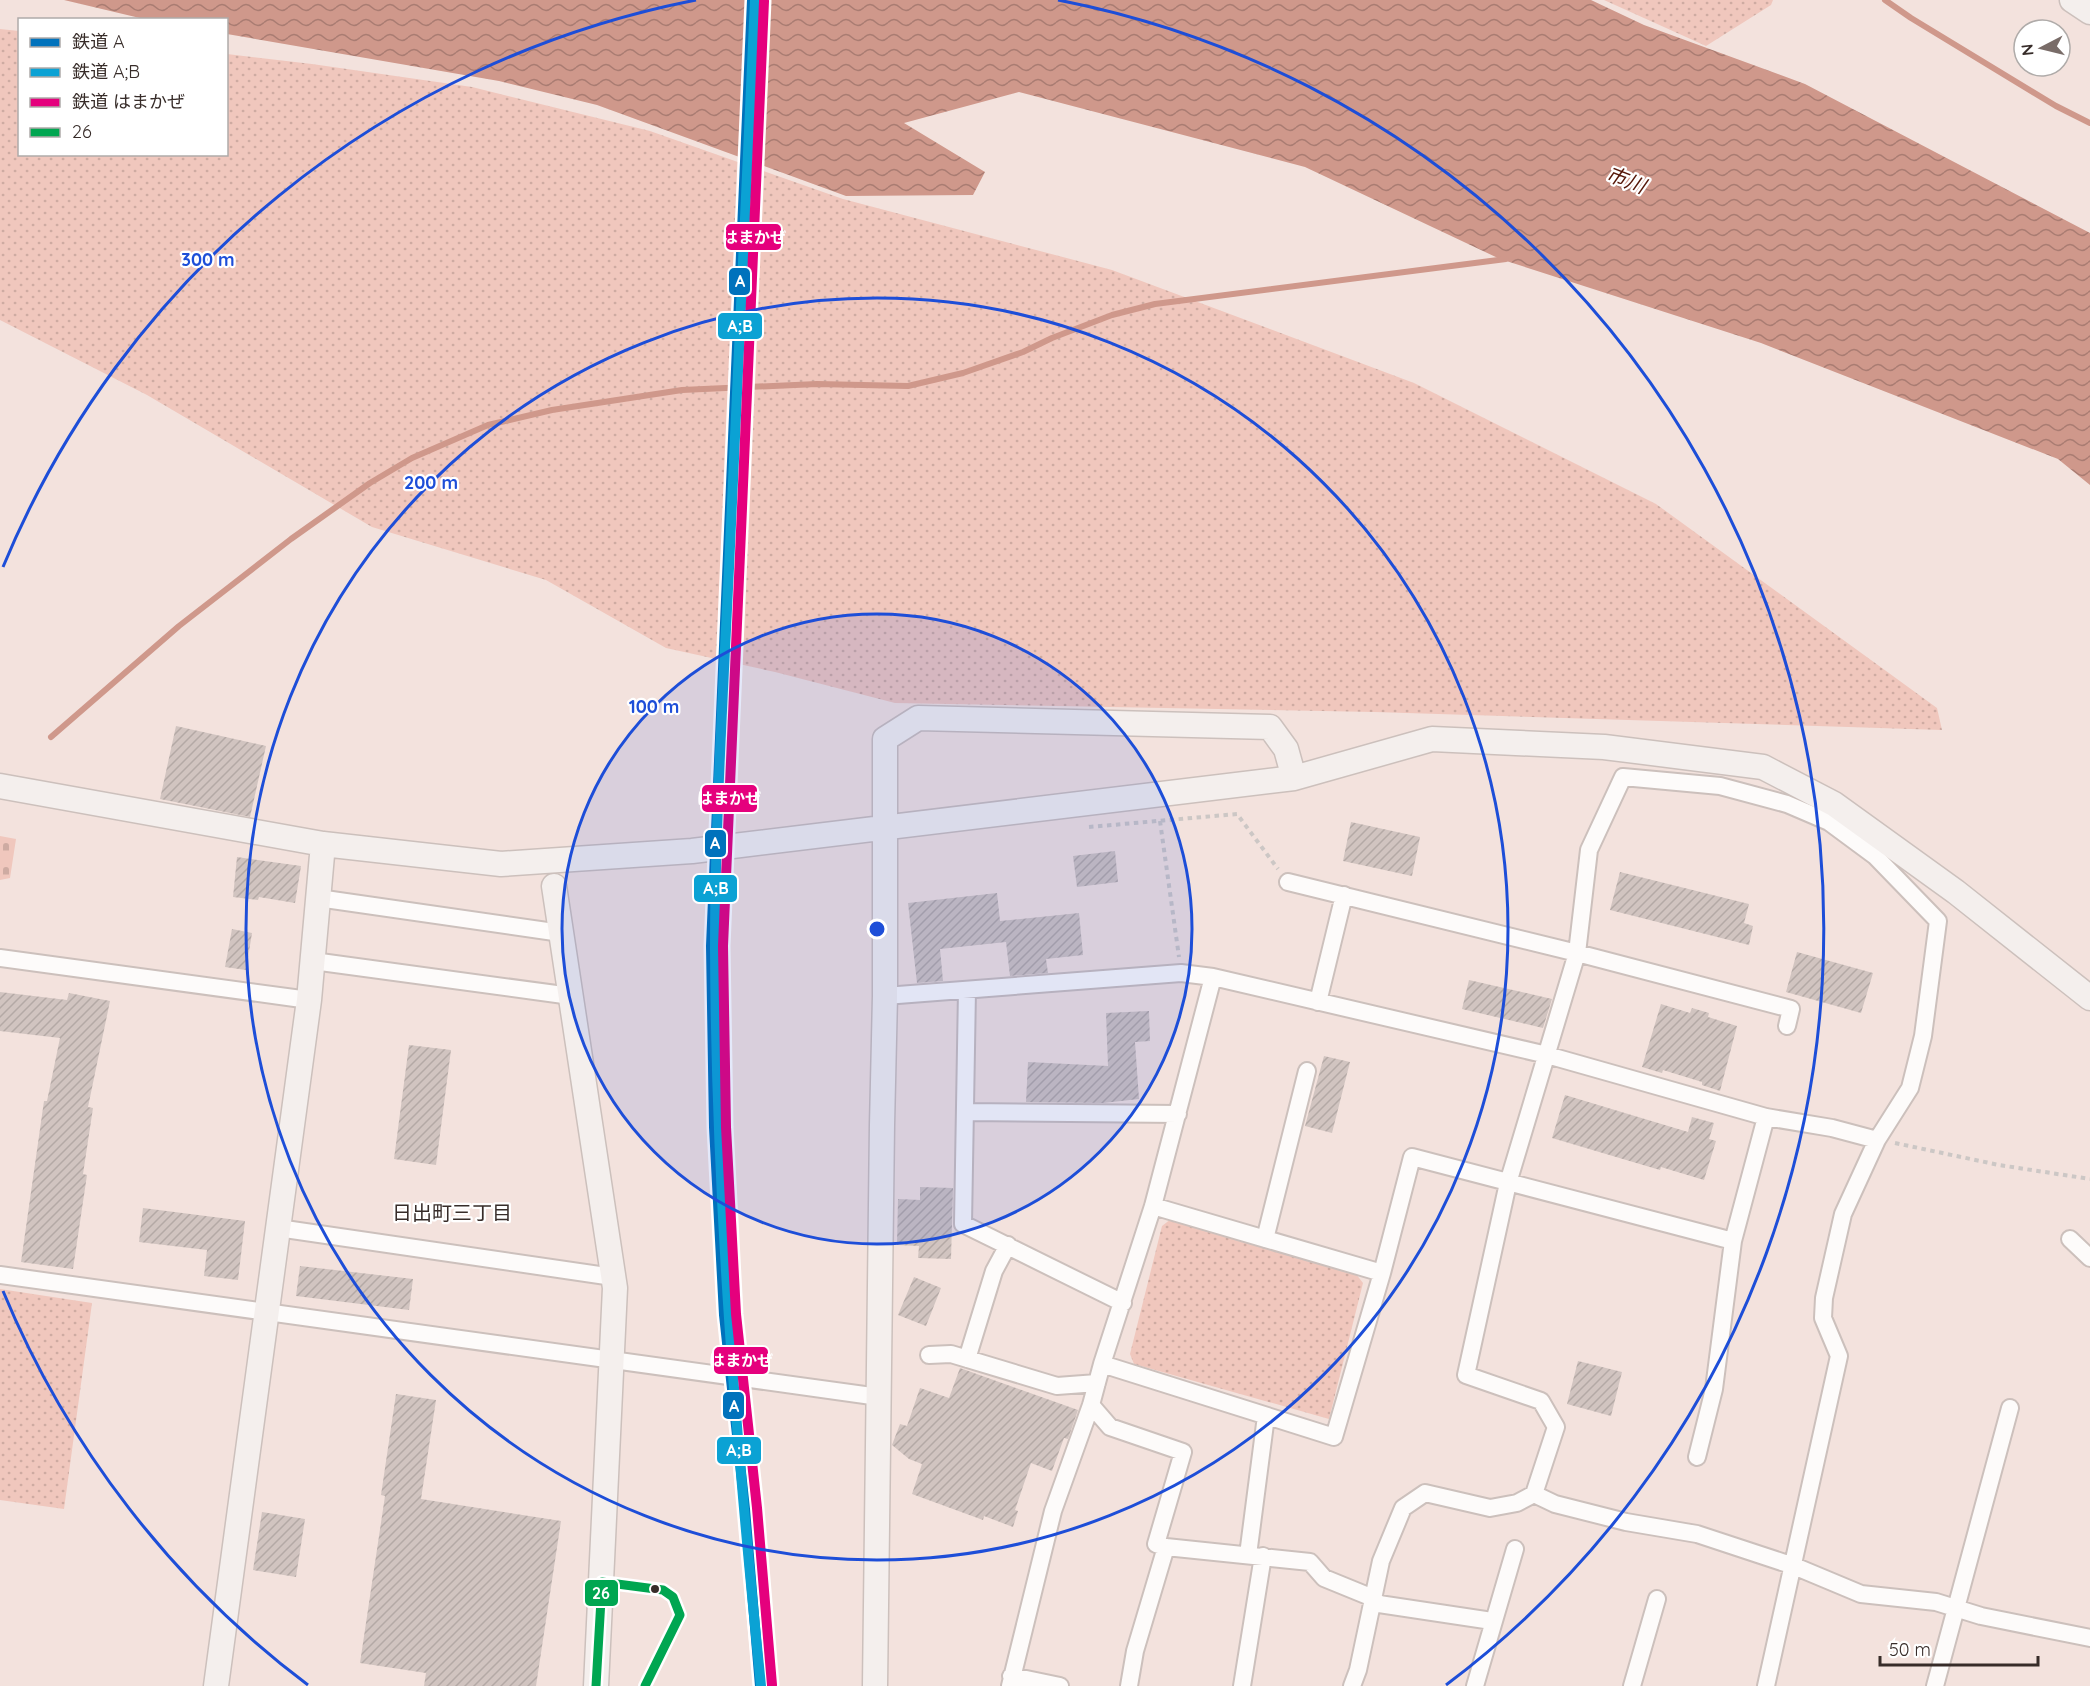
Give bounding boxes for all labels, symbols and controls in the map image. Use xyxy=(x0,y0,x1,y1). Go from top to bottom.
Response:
legend xyxy=(18,18,228,156)
north arrow xyxy=(2012,18,2072,78)
text: 鉄道 A xyxy=(72,30,125,53)
text: N xyxy=(2016,43,2038,57)
text: 鉄道 A;B xyxy=(72,60,140,83)
text: 鉄道 はまかぜ xyxy=(72,90,185,113)
text: 26 xyxy=(72,120,92,143)
water label: 市川 xyxy=(1603,161,1651,199)
line badge: はまかぜ xyxy=(725,223,782,251)
text: はまかぜ xyxy=(722,227,786,247)
text: 300 m xyxy=(181,248,235,271)
line badge: A xyxy=(728,267,751,296)
text: A xyxy=(735,271,746,291)
line badge: A;B xyxy=(717,312,763,340)
text: A;B xyxy=(727,316,753,336)
text: 200 m xyxy=(404,471,458,494)
text: 100 m xyxy=(629,695,679,718)
line badge: はまかぜ xyxy=(701,784,758,813)
text: はまかぜ xyxy=(697,788,761,808)
line badge: A xyxy=(704,829,727,858)
text: A xyxy=(710,833,721,853)
line badge: A;B xyxy=(693,874,738,903)
text: A;B xyxy=(703,878,729,898)
centre of rings xyxy=(867,919,887,939)
district label: 日出町三丁目 xyxy=(392,1200,512,1225)
line badge: はまかぜ xyxy=(713,1346,769,1375)
text: はまかぜ xyxy=(709,1350,773,1370)
line badge: A xyxy=(722,1391,745,1420)
text: A xyxy=(729,1396,740,1416)
line badge: A;B xyxy=(716,1436,762,1465)
text: A;B xyxy=(726,1440,752,1460)
line badge: 26 xyxy=(584,1579,619,1607)
text: 26 xyxy=(592,1583,610,1603)
unlabelled marker xyxy=(649,1583,661,1595)
scale bar xyxy=(1880,1629,2038,1667)
text: 50 m xyxy=(1889,1638,1931,1661)

